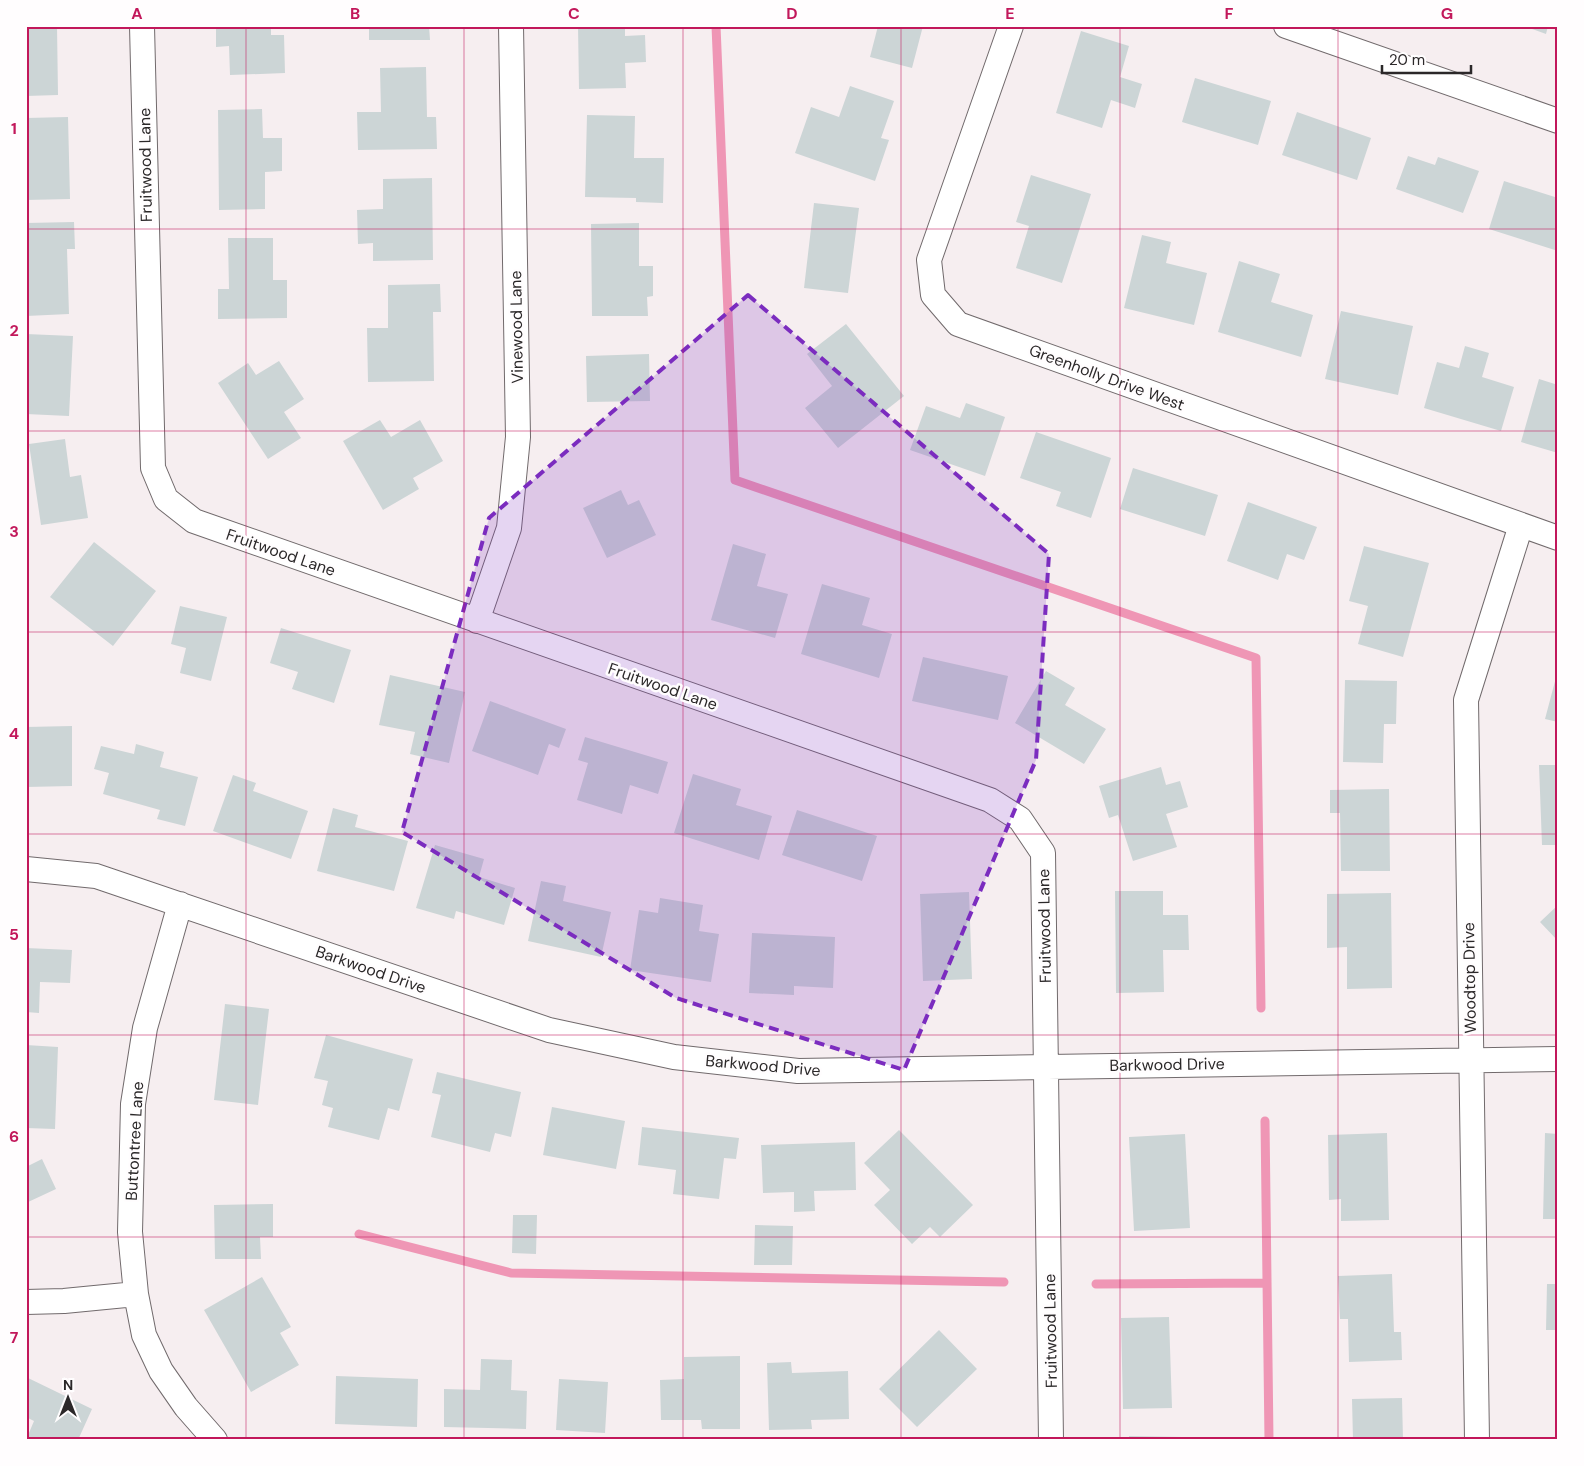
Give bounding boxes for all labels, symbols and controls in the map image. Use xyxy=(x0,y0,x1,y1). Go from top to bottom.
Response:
text: A xyxy=(131,3,143,24)
text: B xyxy=(350,3,360,24)
text: C xyxy=(568,3,580,24)
text: D xyxy=(786,3,798,24)
text: E xyxy=(1005,3,1015,24)
text: F xyxy=(1225,3,1234,24)
text: G xyxy=(1441,3,1453,24)
scale bar xyxy=(1382,42,1470,74)
text: 20 m xyxy=(1389,50,1425,70)
street label: Fruitwood Lane xyxy=(134,108,157,222)
text: 1 xyxy=(11,118,17,139)
street label: Vinewood Lane xyxy=(505,270,528,384)
text: 2 xyxy=(9,320,19,341)
street label: Greenholly Drive West xyxy=(1026,340,1187,415)
text: 3 xyxy=(9,521,19,542)
street label: Fruitwood Lane xyxy=(223,524,338,581)
street label: Fruitwood Lane xyxy=(605,658,720,715)
text: 4 xyxy=(9,723,19,744)
street label: Fruitwood Lane xyxy=(1033,869,1056,983)
street label: Woodtop Drive xyxy=(1458,922,1481,1034)
text: 5 xyxy=(9,924,19,945)
street label: Barkwood Drive xyxy=(313,941,429,998)
street label: Barkwood Drive xyxy=(705,1050,821,1081)
street label: Barkwood Drive xyxy=(1109,1053,1225,1076)
street label: Buttontree Lane xyxy=(121,1081,148,1201)
text: 6 xyxy=(9,1126,19,1147)
street label: Fruitwood Lane xyxy=(1039,1274,1062,1388)
text: 7 xyxy=(10,1327,19,1348)
north arrow xyxy=(42,1374,92,1424)
text: N xyxy=(63,1376,73,1394)

